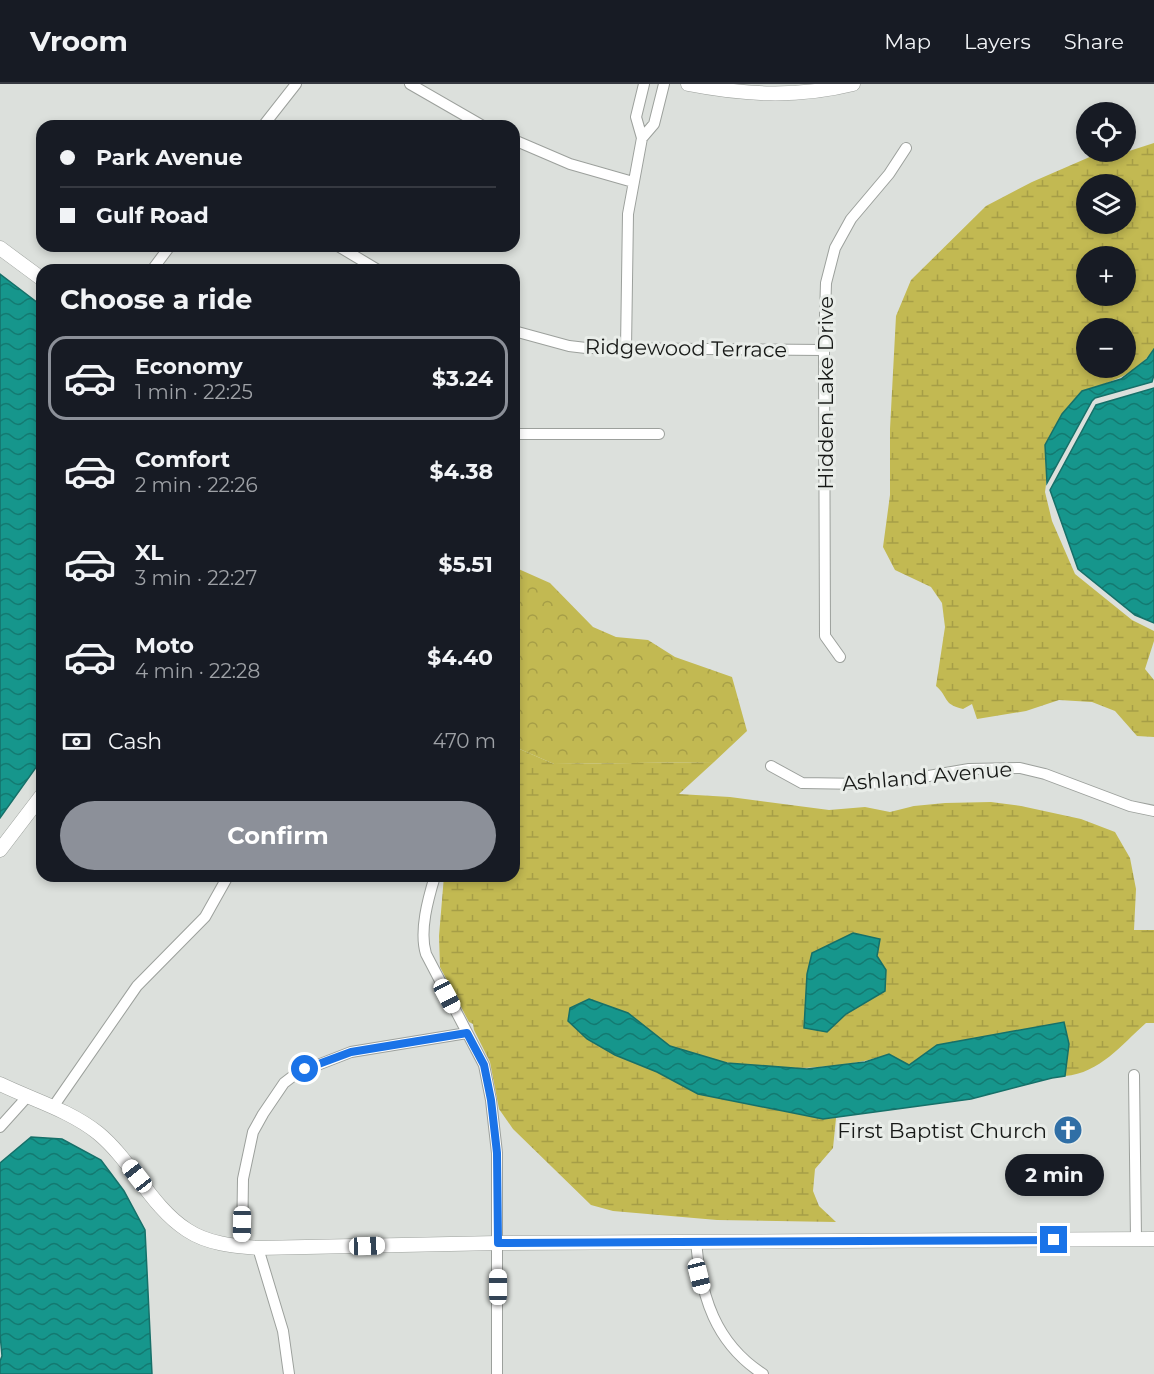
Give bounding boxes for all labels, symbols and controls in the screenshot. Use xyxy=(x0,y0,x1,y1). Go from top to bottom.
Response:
text: Vroom xyxy=(30,24,128,58)
text: Map xyxy=(884,29,931,54)
text: Layers xyxy=(964,29,1031,54)
text: Share xyxy=(1064,29,1124,54)
map controls xyxy=(1076,102,1136,378)
button: locate xyxy=(1076,102,1136,162)
text: Park Avenue xyxy=(96,144,243,171)
button: layers xyxy=(1076,174,1136,234)
text: Gulf Road xyxy=(96,202,209,229)
button: + xyxy=(1076,246,1136,306)
text: Choose a ride xyxy=(60,283,252,316)
street label: Hidden Lake Drive xyxy=(813,296,838,490)
button: − xyxy=(1076,318,1136,378)
street label: Ridgewood Terrace xyxy=(585,334,787,362)
icon: car xyxy=(63,351,117,405)
text: Economy xyxy=(135,353,243,380)
text: $3.24 xyxy=(432,365,493,392)
text: 1 min · 22:25 xyxy=(135,380,253,404)
icon: car xyxy=(63,444,117,498)
text: Comfort xyxy=(135,446,230,473)
text: $4.38 xyxy=(430,458,493,485)
text: 2 min · 22:26 xyxy=(135,473,258,497)
icon: car xyxy=(63,537,117,591)
text: XL xyxy=(135,539,164,566)
text: $5.51 xyxy=(438,551,493,578)
text: 3 min · 22:27 xyxy=(135,566,257,590)
icon: car xyxy=(63,630,117,684)
text: Moto xyxy=(135,632,194,659)
text: $4.40 xyxy=(427,644,493,671)
text: 4 min · 22:28 xyxy=(135,659,260,683)
icon: cash xyxy=(60,725,93,758)
text: Cash xyxy=(108,728,162,755)
text: 470 m xyxy=(433,729,496,753)
street label: Ashland Avenue xyxy=(841,756,1013,796)
button: Confirm xyxy=(60,801,496,870)
car xyxy=(431,976,463,1016)
route start xyxy=(291,1055,318,1082)
church icon: First Baptist Church xyxy=(1052,1114,1084,1146)
place label: First Baptist Church xyxy=(837,1118,1047,1143)
callout: 2 min xyxy=(1004,1153,1104,1195)
car xyxy=(119,1156,155,1196)
text: 2 min xyxy=(1025,1163,1084,1187)
car xyxy=(233,1206,251,1242)
route end xyxy=(1040,1226,1067,1253)
car xyxy=(349,1236,385,1256)
car xyxy=(686,1256,712,1296)
car xyxy=(489,1269,507,1305)

